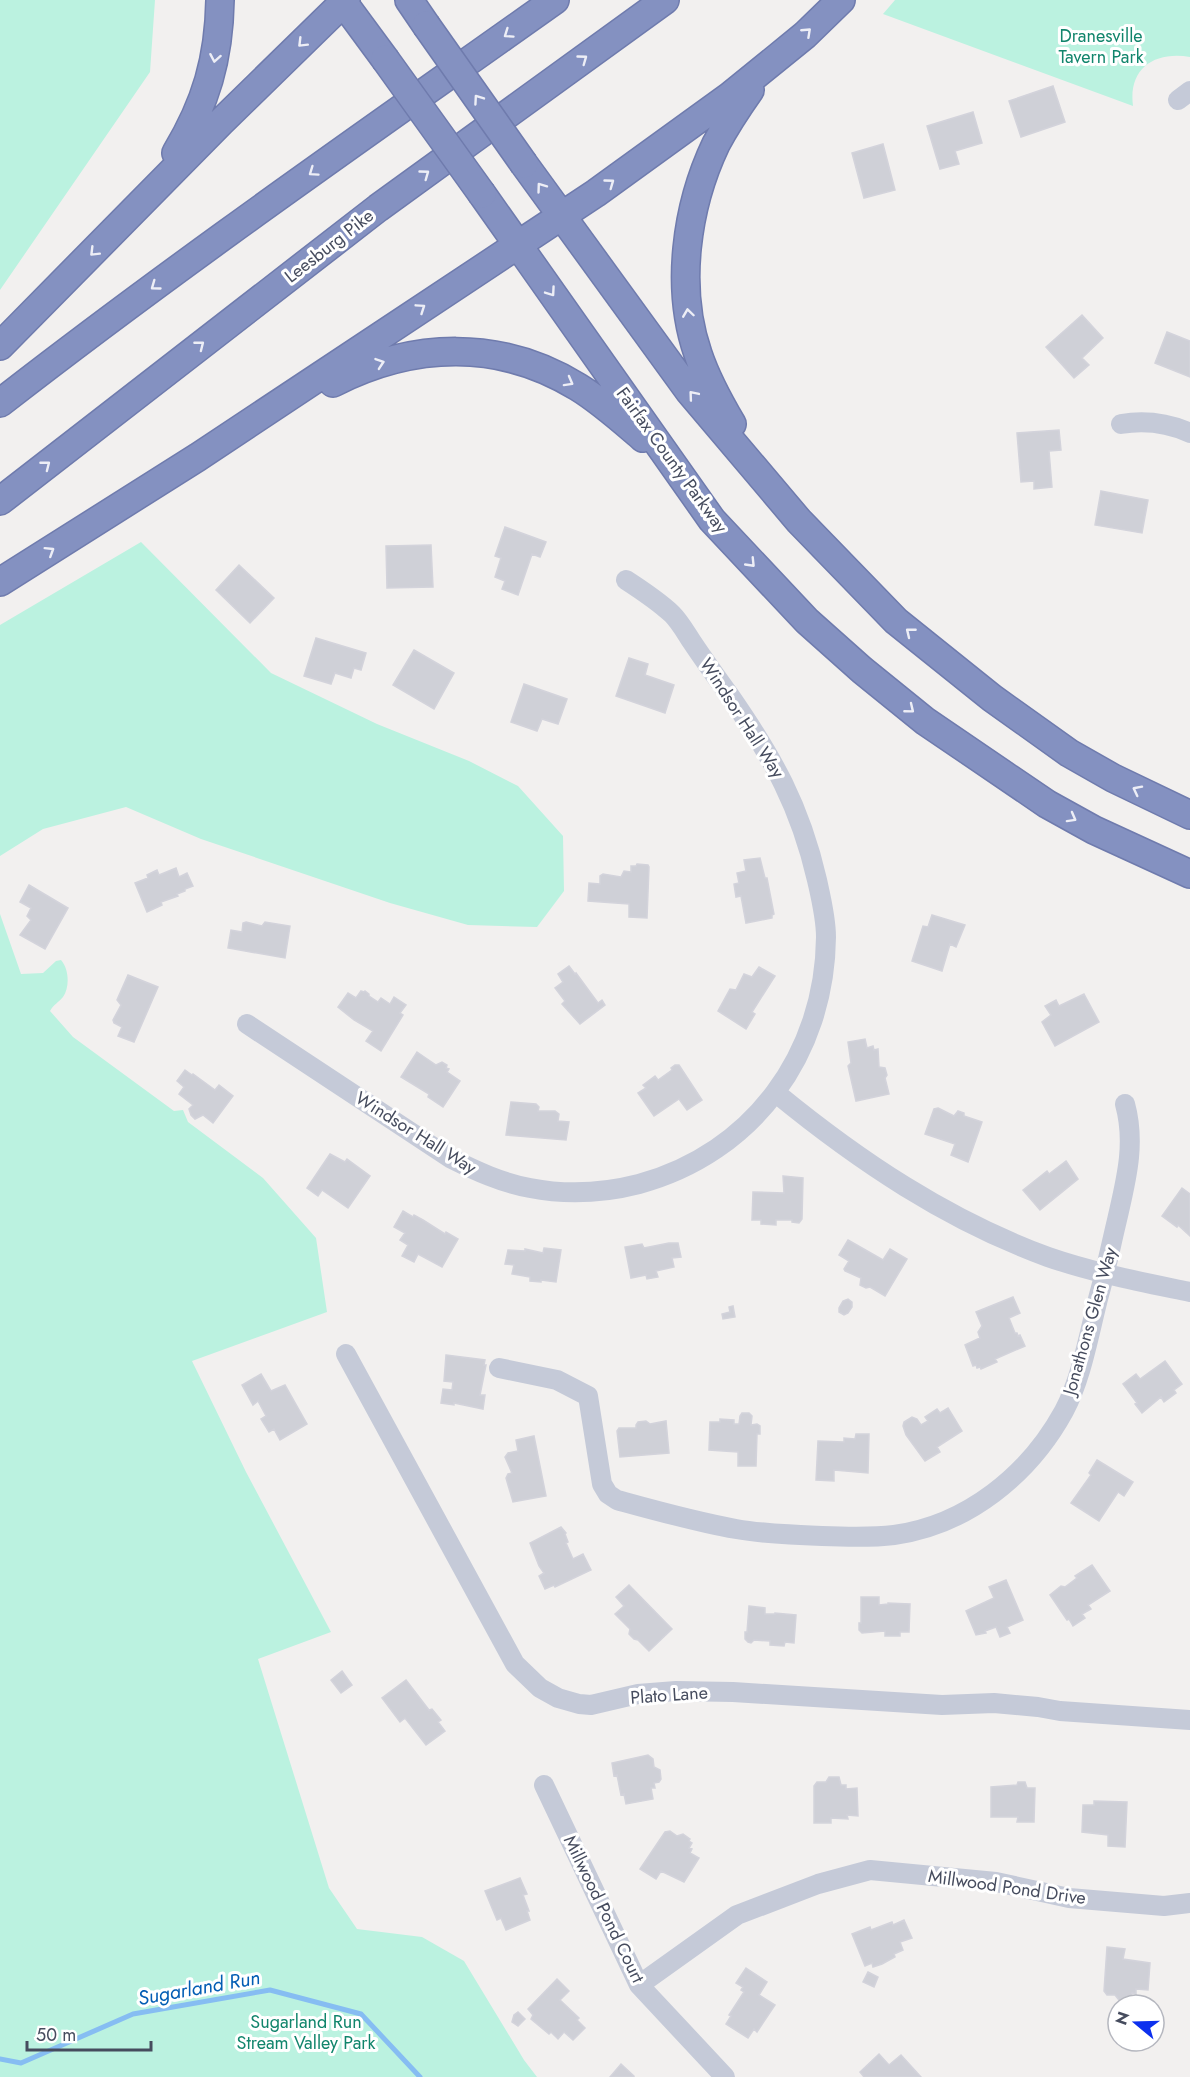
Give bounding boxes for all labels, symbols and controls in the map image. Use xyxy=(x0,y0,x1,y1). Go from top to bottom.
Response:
park label: Dranesville Tavern Park xyxy=(1058,23,1144,70)
one-way arrow xyxy=(503,27,514,38)
one-way arrow xyxy=(800,29,811,40)
one-way arrow xyxy=(298,36,309,47)
one-way arrow xyxy=(209,53,222,63)
one-way arrow xyxy=(576,55,587,66)
one-way arrow xyxy=(474,95,485,106)
one-way arrow xyxy=(309,165,320,176)
one-way arrow xyxy=(419,170,430,181)
one-way arrow xyxy=(604,179,615,190)
one-way arrow xyxy=(537,182,548,193)
street label: Leesburg Pike xyxy=(279,203,379,289)
one-way arrow xyxy=(90,244,101,255)
one-way arrow xyxy=(151,279,162,290)
one-way arrow xyxy=(544,285,555,296)
one-way arrow xyxy=(415,305,426,316)
one-way arrow xyxy=(683,308,695,318)
one-way arrow xyxy=(193,341,204,352)
one-way arrow xyxy=(374,358,385,370)
one-way arrow xyxy=(562,375,573,386)
street label: Fairfax County Parkway xyxy=(610,382,734,538)
one-way arrow xyxy=(689,391,700,402)
one-way arrow xyxy=(39,461,50,472)
one-way arrow xyxy=(44,547,54,559)
one-way arrow xyxy=(744,555,755,566)
one-way arrow xyxy=(905,628,916,639)
street label: Windsor Hall Way xyxy=(693,653,791,783)
one-way arrow xyxy=(903,702,914,713)
one-way arrow xyxy=(1133,786,1143,797)
one-way arrow xyxy=(1066,811,1076,822)
street label: Windsor Hall Way xyxy=(350,1085,482,1181)
street label: Jonathons Glen Way xyxy=(1056,1244,1124,1400)
street label: Plato Lane xyxy=(629,1679,709,1711)
street label: Millwood Pond Court xyxy=(557,1831,651,1988)
street label: Millwood Pond Drive xyxy=(926,1863,1088,1911)
water label: Sugarland Run xyxy=(136,1963,262,2013)
north arrow xyxy=(1106,1993,1166,2053)
park label: Sugarland Run Stream Valley Park xyxy=(237,2009,376,2056)
text: N xyxy=(1109,2009,1135,2028)
scale bar xyxy=(27,2014,152,2052)
text: 50 m xyxy=(36,2022,76,2048)

